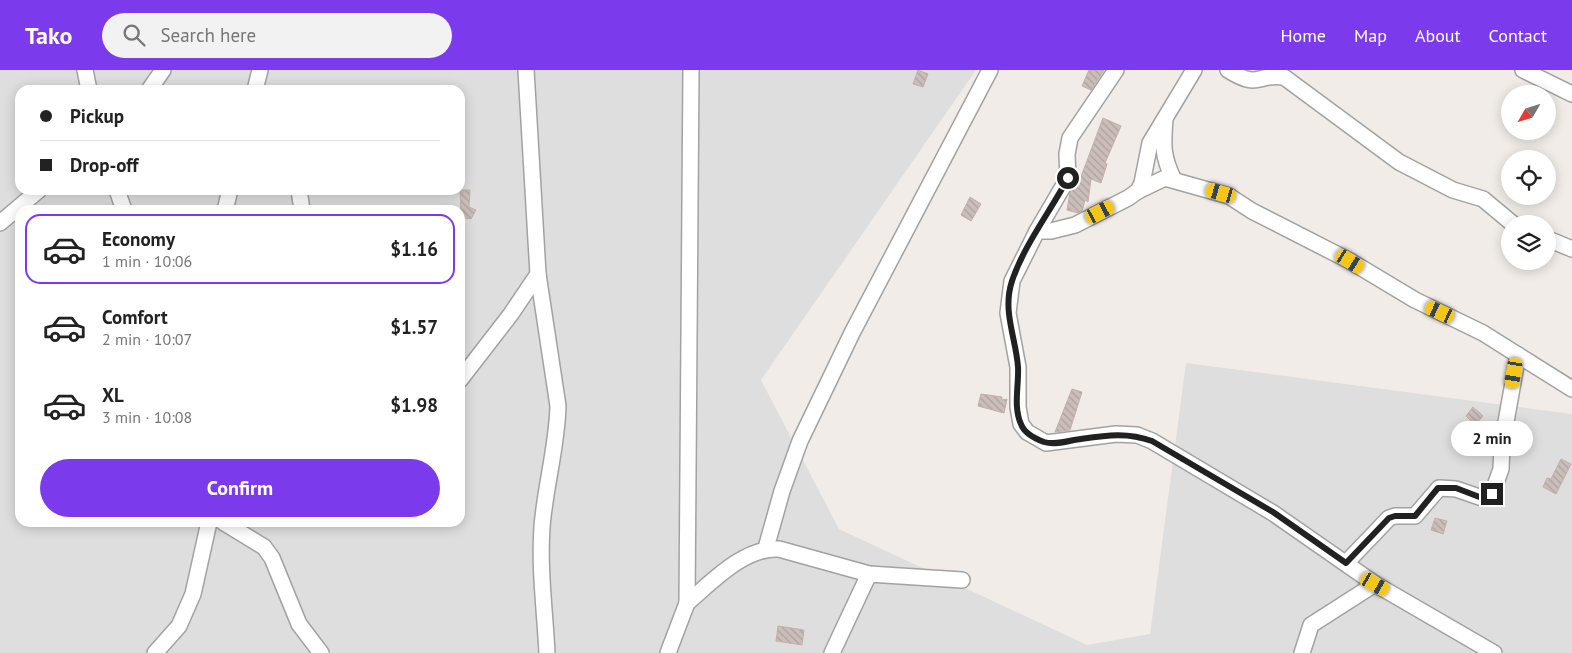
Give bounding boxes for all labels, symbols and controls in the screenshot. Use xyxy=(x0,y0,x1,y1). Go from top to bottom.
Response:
search box xyxy=(102,13,452,58)
text: Tako xyxy=(25,20,72,51)
icon: search xyxy=(120,21,148,49)
text: Search here xyxy=(160,23,256,47)
text: Home xyxy=(1280,24,1326,47)
text: Map xyxy=(1354,24,1387,47)
text: About xyxy=(1415,24,1461,47)
text: Contact xyxy=(1489,24,1547,47)
north arrow xyxy=(1501,85,1556,140)
map controls xyxy=(1501,85,1556,270)
text: Pickup xyxy=(70,104,124,128)
button: locate xyxy=(1501,150,1556,205)
text: Drop-off xyxy=(70,153,138,177)
route start xyxy=(1057,167,1079,189)
car xyxy=(1204,182,1237,204)
car xyxy=(1083,199,1116,225)
button: layers xyxy=(1501,215,1556,270)
icon: car xyxy=(42,227,87,272)
text: Economy xyxy=(102,227,175,251)
text: $1.16 xyxy=(390,237,438,261)
car xyxy=(1333,247,1366,275)
text: 1 min · 10:06 xyxy=(102,251,192,271)
car xyxy=(1423,299,1456,325)
icon: car xyxy=(42,305,87,350)
text: Comfort xyxy=(102,305,168,329)
text: $1.57 xyxy=(390,315,438,339)
text: 2 min · 10:07 xyxy=(102,329,192,349)
car xyxy=(1504,357,1523,389)
icon: car xyxy=(42,383,87,428)
text: XL xyxy=(102,383,124,407)
text: $1.98 xyxy=(390,393,438,417)
text: 3 min · 10:08 xyxy=(102,407,192,427)
callout: 2 min xyxy=(1451,422,1533,456)
text: 2 min xyxy=(1472,428,1512,448)
button: Confirm xyxy=(40,459,440,517)
route end xyxy=(1481,483,1503,505)
car xyxy=(1358,570,1391,598)

